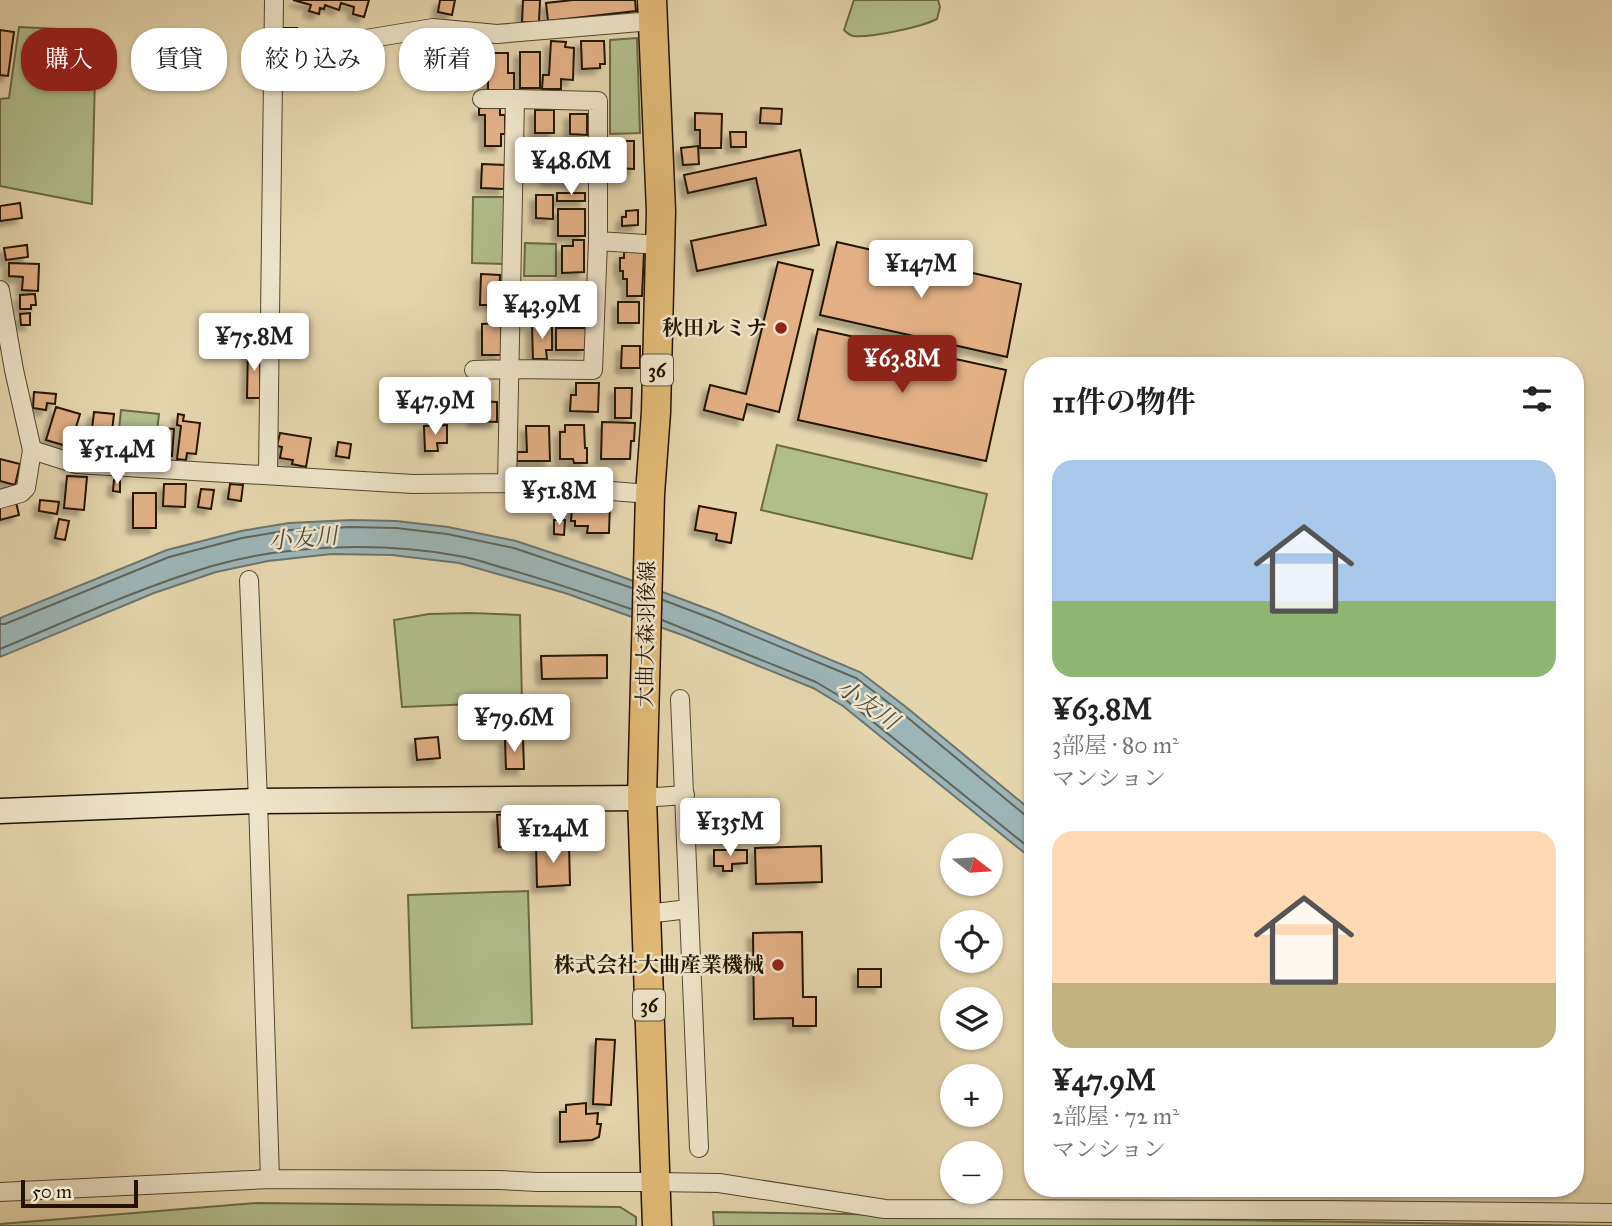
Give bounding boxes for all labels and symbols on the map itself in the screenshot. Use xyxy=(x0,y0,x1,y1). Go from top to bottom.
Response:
pin: ¥48.6M xyxy=(514,138,628,197)
pin: ¥147M xyxy=(872,240,970,300)
pin: ¥43.9M xyxy=(485,282,599,341)
pin: ¥75.8M xyxy=(197,314,311,373)
place label: 秋田ルミナ xyxy=(662,315,767,341)
marker: 秋田ルミナ xyxy=(773,320,789,336)
pin: ¥63.8M xyxy=(845,336,959,395)
road number: 36 xyxy=(641,354,673,386)
pin: ¥47.9M xyxy=(378,378,492,437)
pin: ¥51.4M xyxy=(60,426,174,486)
pin: ¥51.8M xyxy=(502,468,616,527)
water label: 小友川 xyxy=(267,521,342,555)
street label: 大曲大森羽後線 xyxy=(632,560,660,708)
water label: 小友川 xyxy=(832,673,907,737)
pin: ¥79.6M xyxy=(457,694,571,754)
pin: ¥135M xyxy=(681,798,779,858)
pin: ¥124M xyxy=(504,806,602,865)
north arrow xyxy=(940,833,1003,896)
place label: 株式会社大曲産業機械 xyxy=(554,952,764,978)
marker: 株式会社大曲産業機械 xyxy=(770,957,786,973)
road number: 36 xyxy=(633,990,665,1021)
scale bar xyxy=(21,1177,138,1209)

